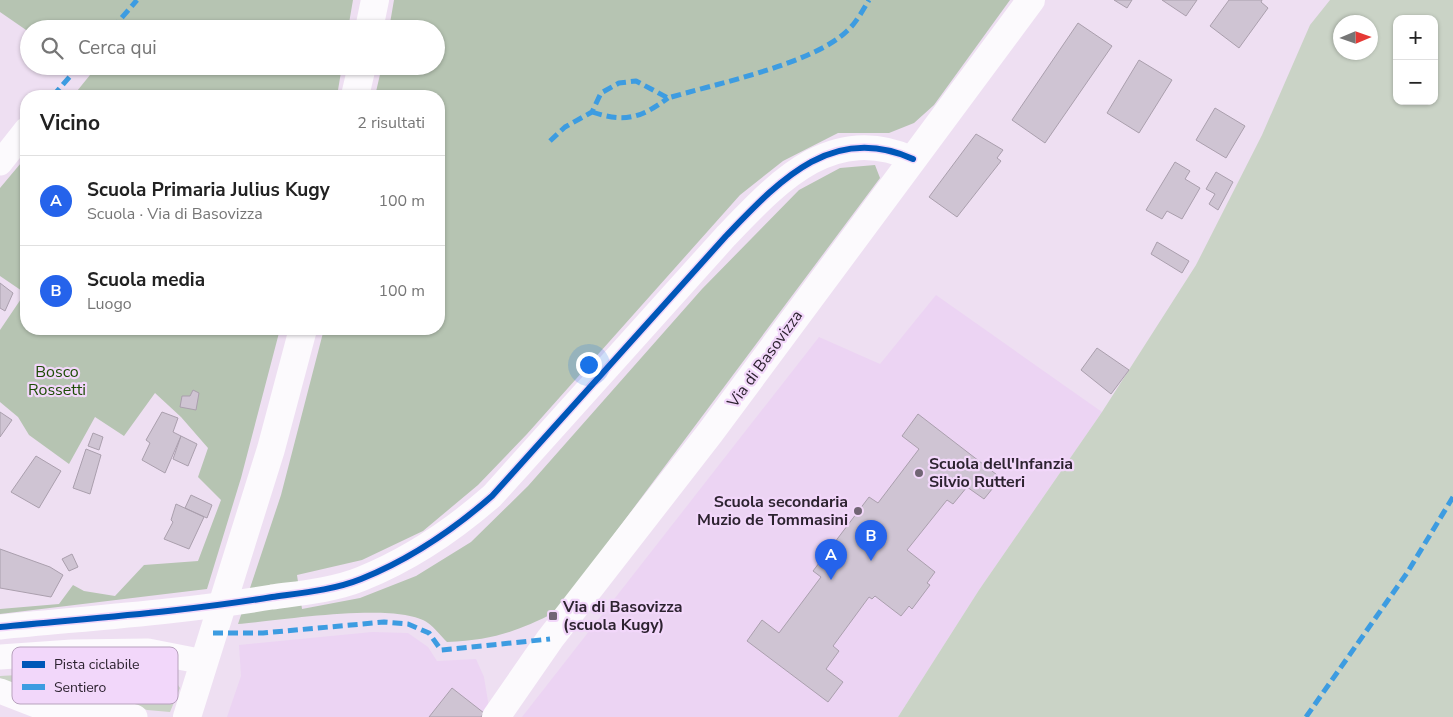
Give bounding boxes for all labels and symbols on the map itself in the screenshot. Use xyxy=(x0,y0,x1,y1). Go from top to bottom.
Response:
north arrow xyxy=(1333,15,1378,60)
street label: Via di Basovizza xyxy=(722,306,808,413)
your location xyxy=(576,352,602,378)
park label: Bosco Rossetti xyxy=(28,361,86,401)
place label: Scuola dell'Infanzia Silvio Rutteri xyxy=(929,453,1073,493)
marker: Scuola dell'Infanzia Silvio Rutteri xyxy=(913,467,925,479)
place label: Scuola secondaria Muzio de Tommasini xyxy=(697,491,848,531)
marker: Scuola secondaria Muzio de Tommasini xyxy=(852,505,864,517)
pin: B xyxy=(855,520,887,561)
pin: A xyxy=(815,539,847,580)
place label: Via di Basovizza (scuola Kugy) xyxy=(562,596,683,636)
marker: Via di Basovizza (scuola Kugy) xyxy=(547,610,559,622)
legend xyxy=(12,647,178,704)
text: Pista ciclabile xyxy=(54,655,139,674)
text: Sentiero xyxy=(54,678,107,697)

